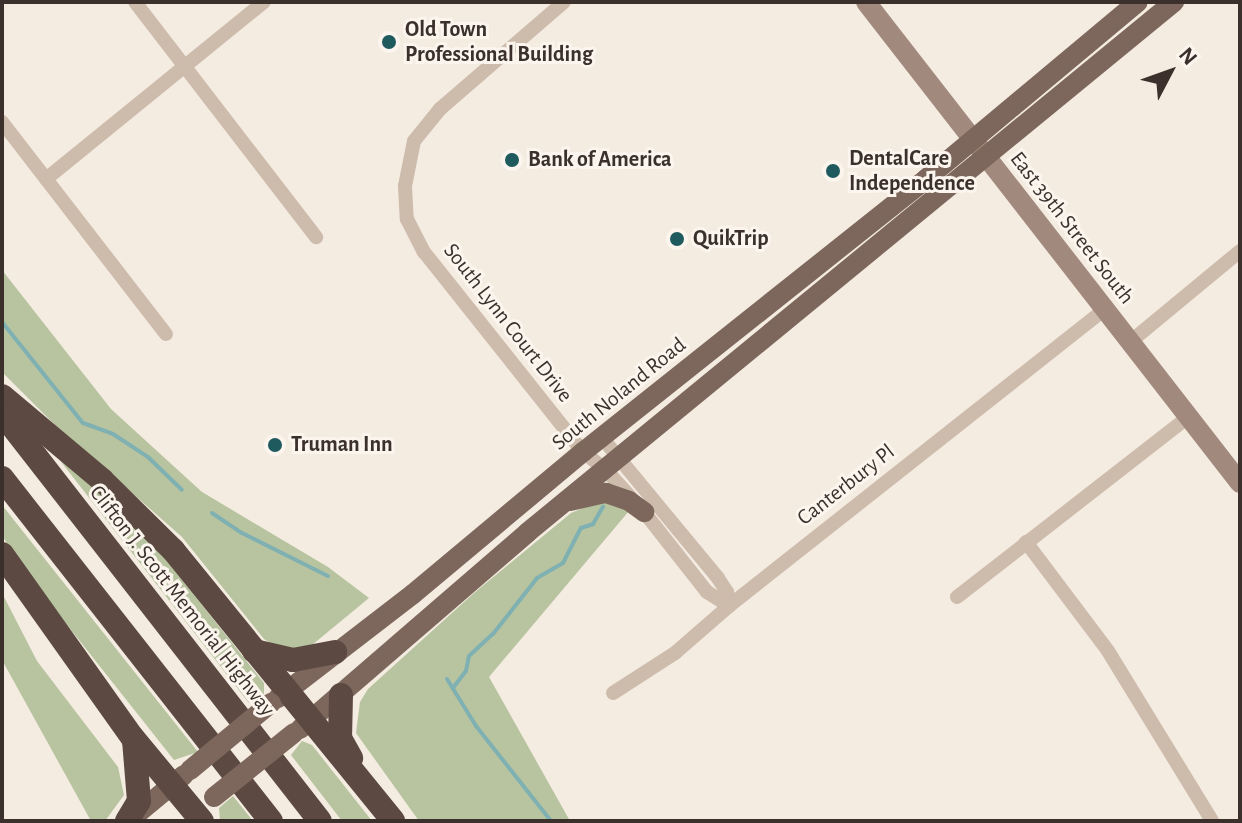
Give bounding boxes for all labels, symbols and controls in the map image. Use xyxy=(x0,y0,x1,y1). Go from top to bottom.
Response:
place label: Old Town Professional Building xyxy=(405,16,593,68)
north arrow xyxy=(1130,32,1210,112)
marker: Old Town Professional Building xyxy=(380,33,398,51)
text: N xyxy=(1175,43,1201,69)
place label: DentalCare Independence xyxy=(849,145,975,196)
street label: East 39th Street South xyxy=(1004,146,1140,310)
place label: Bank of America xyxy=(528,147,671,173)
marker: Bank of America xyxy=(503,151,521,169)
marker: DentalCare Independence xyxy=(824,162,842,180)
place label: QuikTrip xyxy=(693,226,769,252)
marker: QuikTrip xyxy=(668,230,686,248)
street label: South Lynn Court Drive xyxy=(438,238,578,408)
street label: South Noland Road xyxy=(547,332,691,456)
place label: Truman Inn xyxy=(291,432,393,458)
marker: Truman Inn xyxy=(266,436,284,454)
street label: Canterbury Pl xyxy=(792,439,900,531)
street label: Clifton J. Scott Memorial Highway xyxy=(84,480,280,722)

